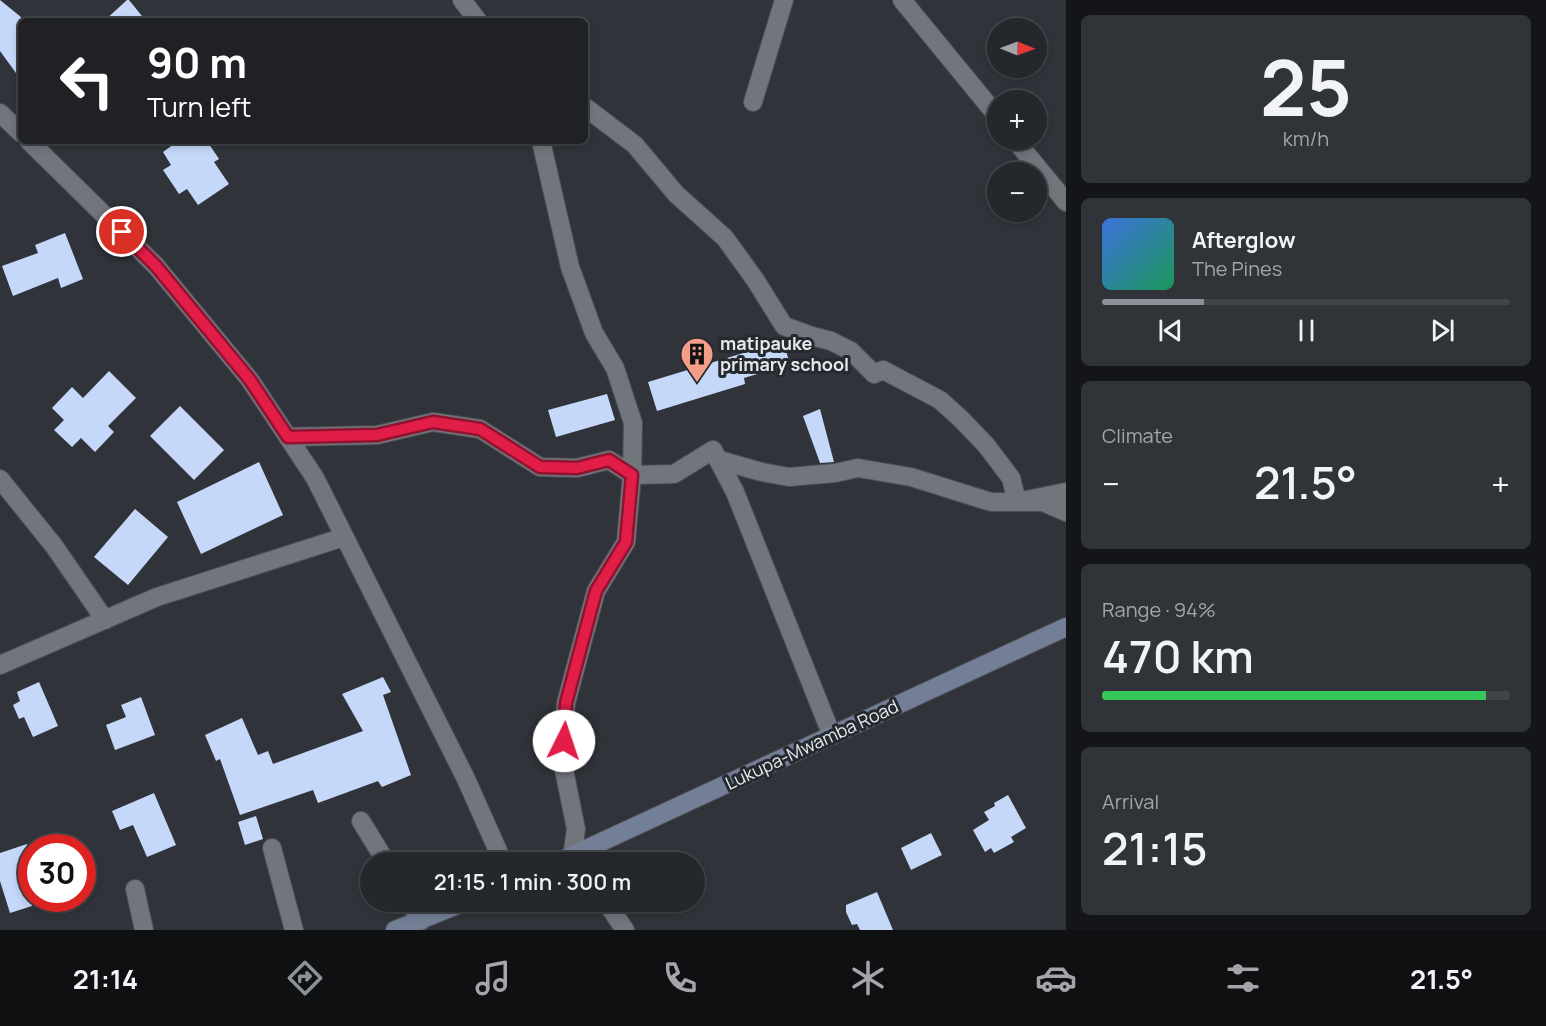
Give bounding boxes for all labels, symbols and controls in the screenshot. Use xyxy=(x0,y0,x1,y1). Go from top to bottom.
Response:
north arrow xyxy=(987,18,1047,78)
map controls xyxy=(987,18,1047,222)
text: 90 m xyxy=(147,33,247,91)
text: 25 xyxy=(1260,33,1352,139)
icon: left xyxy=(48,42,126,120)
text: Turn left xyxy=(147,88,251,125)
button: + xyxy=(987,90,1047,150)
text: km/h xyxy=(1283,125,1329,152)
button: − xyxy=(987,162,1047,222)
pin xyxy=(96,206,147,257)
icon: arrive xyxy=(105,215,138,248)
text: Afterglow xyxy=(1192,225,1296,255)
text: The Pines xyxy=(1192,255,1282,282)
icon: previous xyxy=(1154,314,1187,347)
icon: pause xyxy=(1290,314,1323,347)
icon: next xyxy=(1426,314,1459,347)
place label: matipauke primary school xyxy=(720,331,849,376)
building icon: matipauke primary school xyxy=(679,336,715,383)
text: Climate xyxy=(1102,422,1173,449)
text: 21.5° xyxy=(1254,451,1357,513)
text: − xyxy=(1102,461,1120,506)
text: + xyxy=(1491,461,1510,506)
text: Range · 94% xyxy=(1102,596,1216,623)
text: 470 km xyxy=(1102,625,1254,687)
street label: Lukupa-Mwamba Road xyxy=(721,693,902,795)
position arrow xyxy=(532,709,596,773)
text: Arrival xyxy=(1102,788,1159,815)
text: 21:15 xyxy=(1102,817,1207,879)
speed limit sign: 30 xyxy=(18,834,96,912)
text: 21:15 · 1 min · 300 m xyxy=(434,867,631,897)
icon: directions xyxy=(284,957,326,999)
icon: music xyxy=(472,957,514,999)
icon: phone xyxy=(659,957,701,999)
icon: climate xyxy=(847,957,889,999)
icon: car xyxy=(1035,957,1077,999)
icon: filters xyxy=(1222,957,1264,999)
text: 21:14 xyxy=(73,960,138,997)
text: 21.5° xyxy=(1410,960,1473,997)

